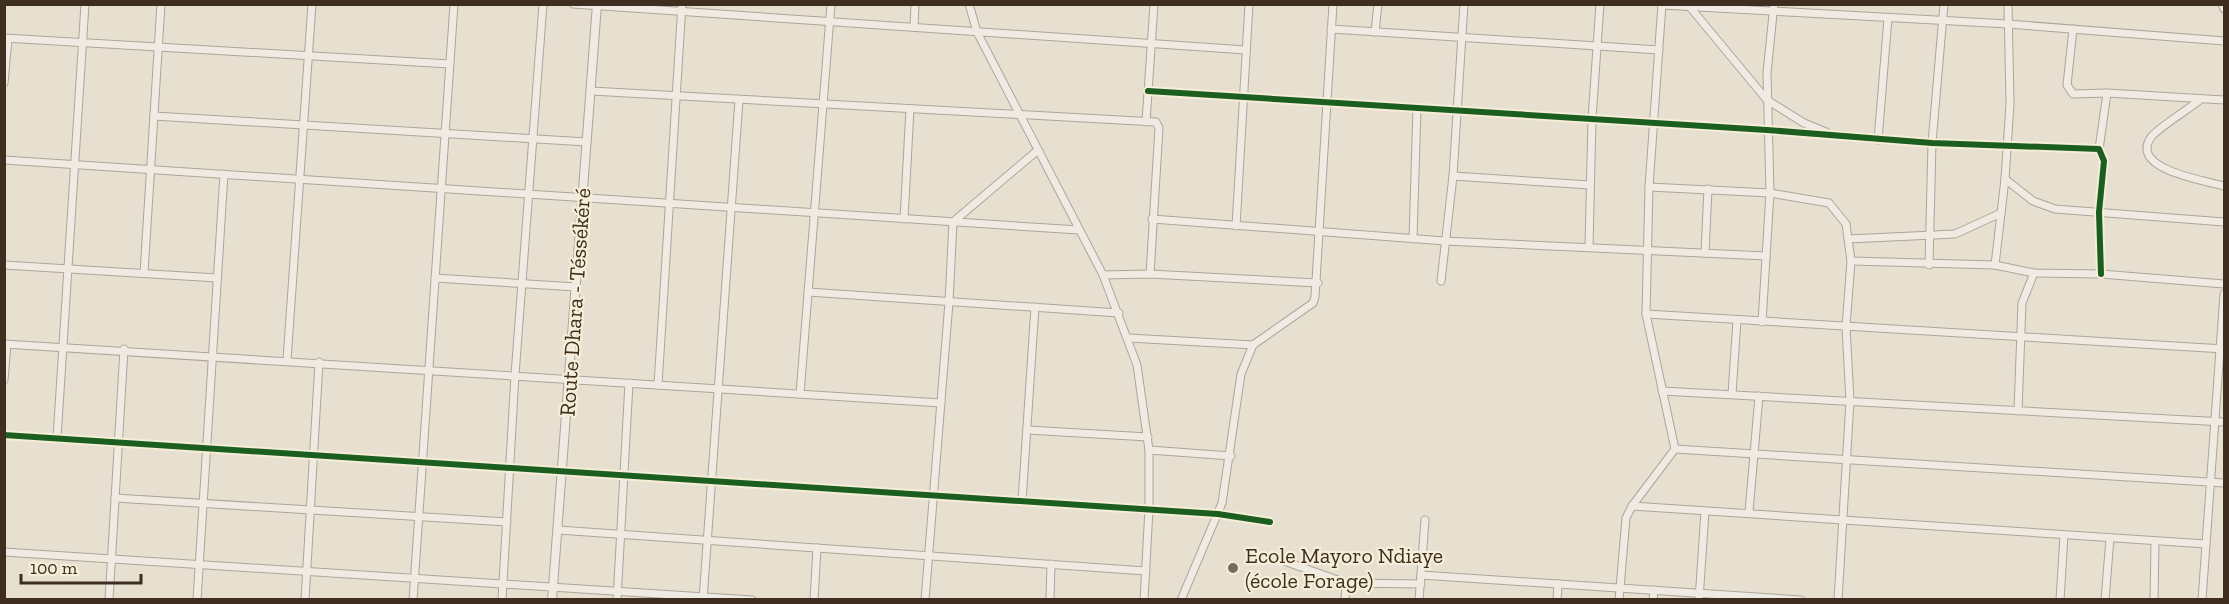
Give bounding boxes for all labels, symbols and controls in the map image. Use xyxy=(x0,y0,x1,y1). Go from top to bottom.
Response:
street label: Route Dhara - Téssékéré xyxy=(554,187,596,417)
place label: Ecole Mayoro Ndiaye (école Forage) xyxy=(1245,542,1443,594)
scale bar xyxy=(21,547,141,585)
text: 100 m xyxy=(30,557,78,579)
marker: Ecole Mayoro Ndiaye (école Forage) xyxy=(1226,561,1240,575)

